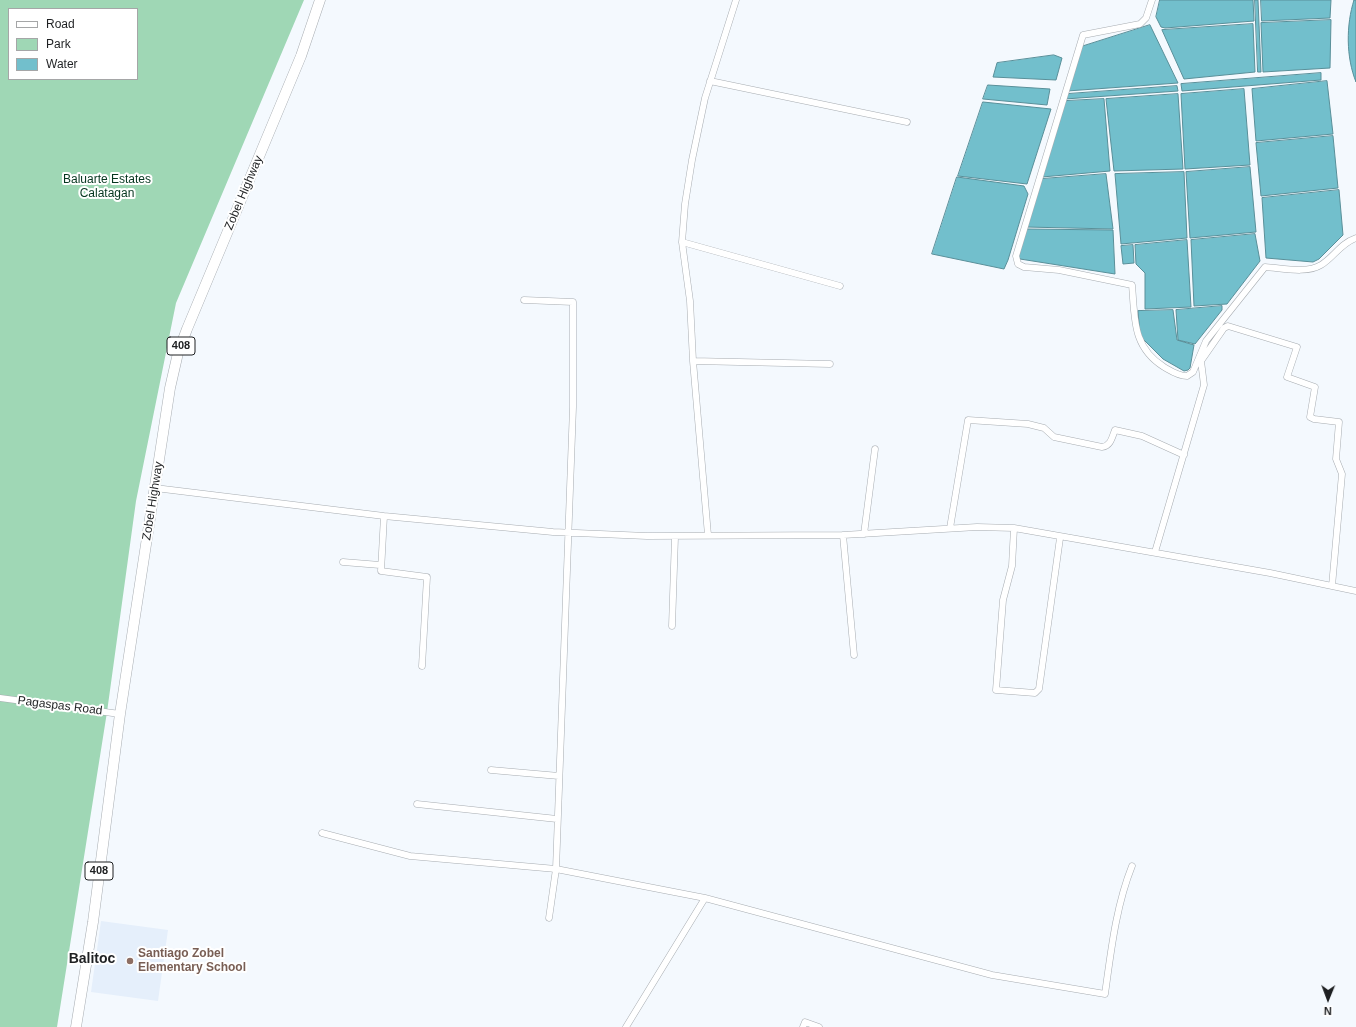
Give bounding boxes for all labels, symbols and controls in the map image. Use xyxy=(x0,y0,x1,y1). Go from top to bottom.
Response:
legend xyxy=(8,8,138,80)
text: Road xyxy=(46,17,75,31)
text: Park xyxy=(46,37,71,51)
text: Water xyxy=(46,57,78,71)
street label: Zobel Highway xyxy=(222,154,266,232)
park label: Baluarte Estates Calatagan xyxy=(63,173,151,201)
road number: 408 xyxy=(167,337,195,355)
street label: Zobel Highway xyxy=(140,461,166,541)
street label: Pagaspas Road xyxy=(17,694,103,718)
road number: 408 xyxy=(85,862,113,880)
place label: Santiago Zobel Elementary School xyxy=(138,947,246,975)
district label: Balitoc xyxy=(69,951,115,967)
marker: Santiago Zobel Elementary School xyxy=(125,956,135,966)
north arrow xyxy=(1308,979,1348,1019)
text: N xyxy=(1324,1005,1332,1017)

